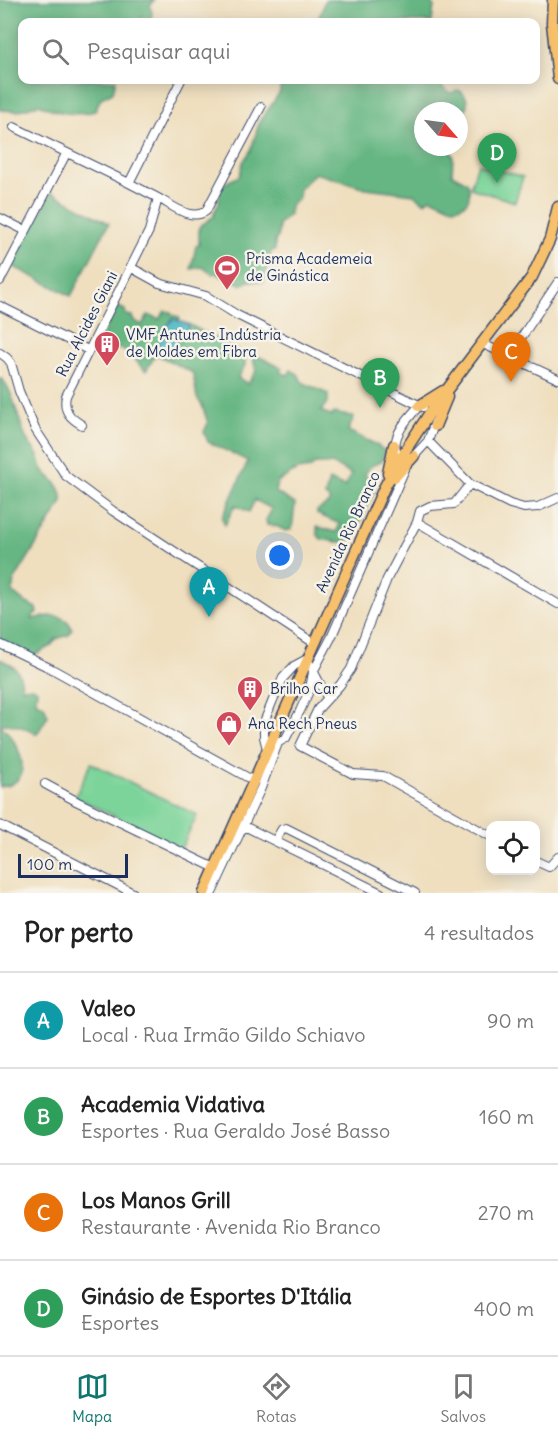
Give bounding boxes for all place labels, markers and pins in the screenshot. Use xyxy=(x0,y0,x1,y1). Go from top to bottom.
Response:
pin: D xyxy=(478,134,516,183)
place label: Prisma Academeia de Ginástica xyxy=(246,249,373,285)
sports icon: Prisma Academeia de Ginástica xyxy=(212,253,242,291)
place label: VMF Antunes Indústria de Moldes em Fibra xyxy=(126,325,282,361)
building icon: VMF Antunes Indústria de Moldes em Fibra xyxy=(92,329,122,367)
pin: C xyxy=(492,332,530,382)
pin: B xyxy=(360,358,400,408)
pin: A xyxy=(190,568,228,617)
building icon: Brilho Car xyxy=(235,674,265,712)
place label: Brilho Car xyxy=(270,679,338,698)
shop icon: Ana Rech Pneus xyxy=(214,709,244,747)
place label: Ana Rech Pneus xyxy=(248,714,357,733)

